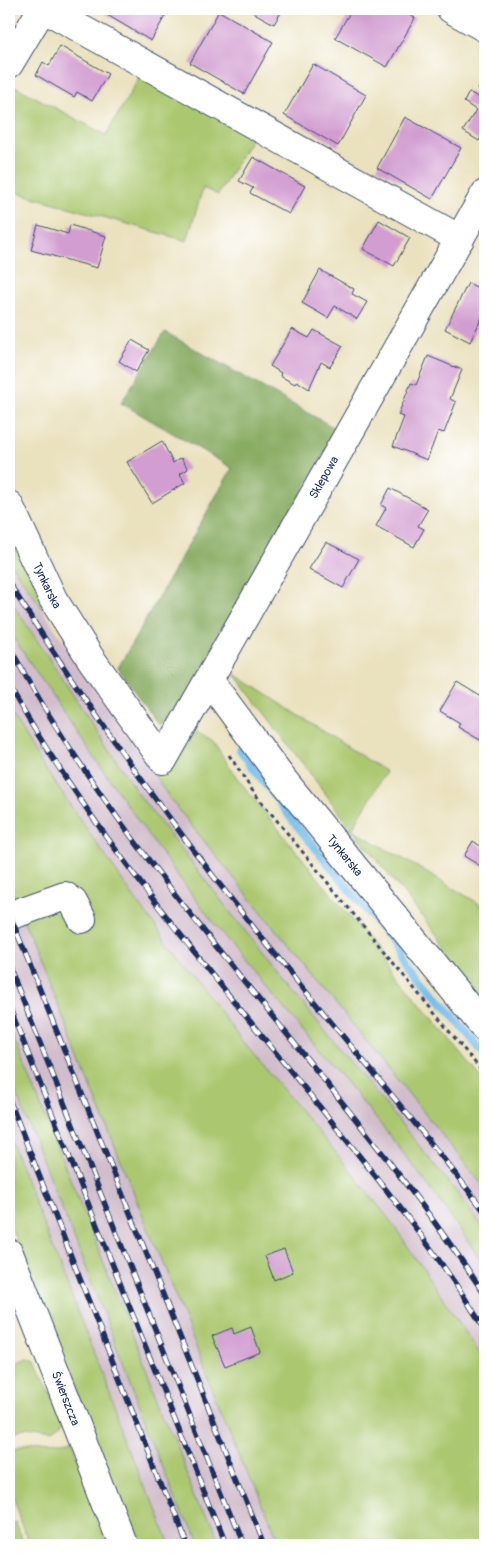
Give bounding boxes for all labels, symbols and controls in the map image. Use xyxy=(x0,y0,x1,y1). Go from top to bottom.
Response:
street label: Sklepowa xyxy=(306,453,342,502)
street label: Tynkarska xyxy=(29,560,64,612)
street label: Tynkarska xyxy=(323,832,366,880)
street label: Świerszcza xyxy=(48,1369,83,1428)

